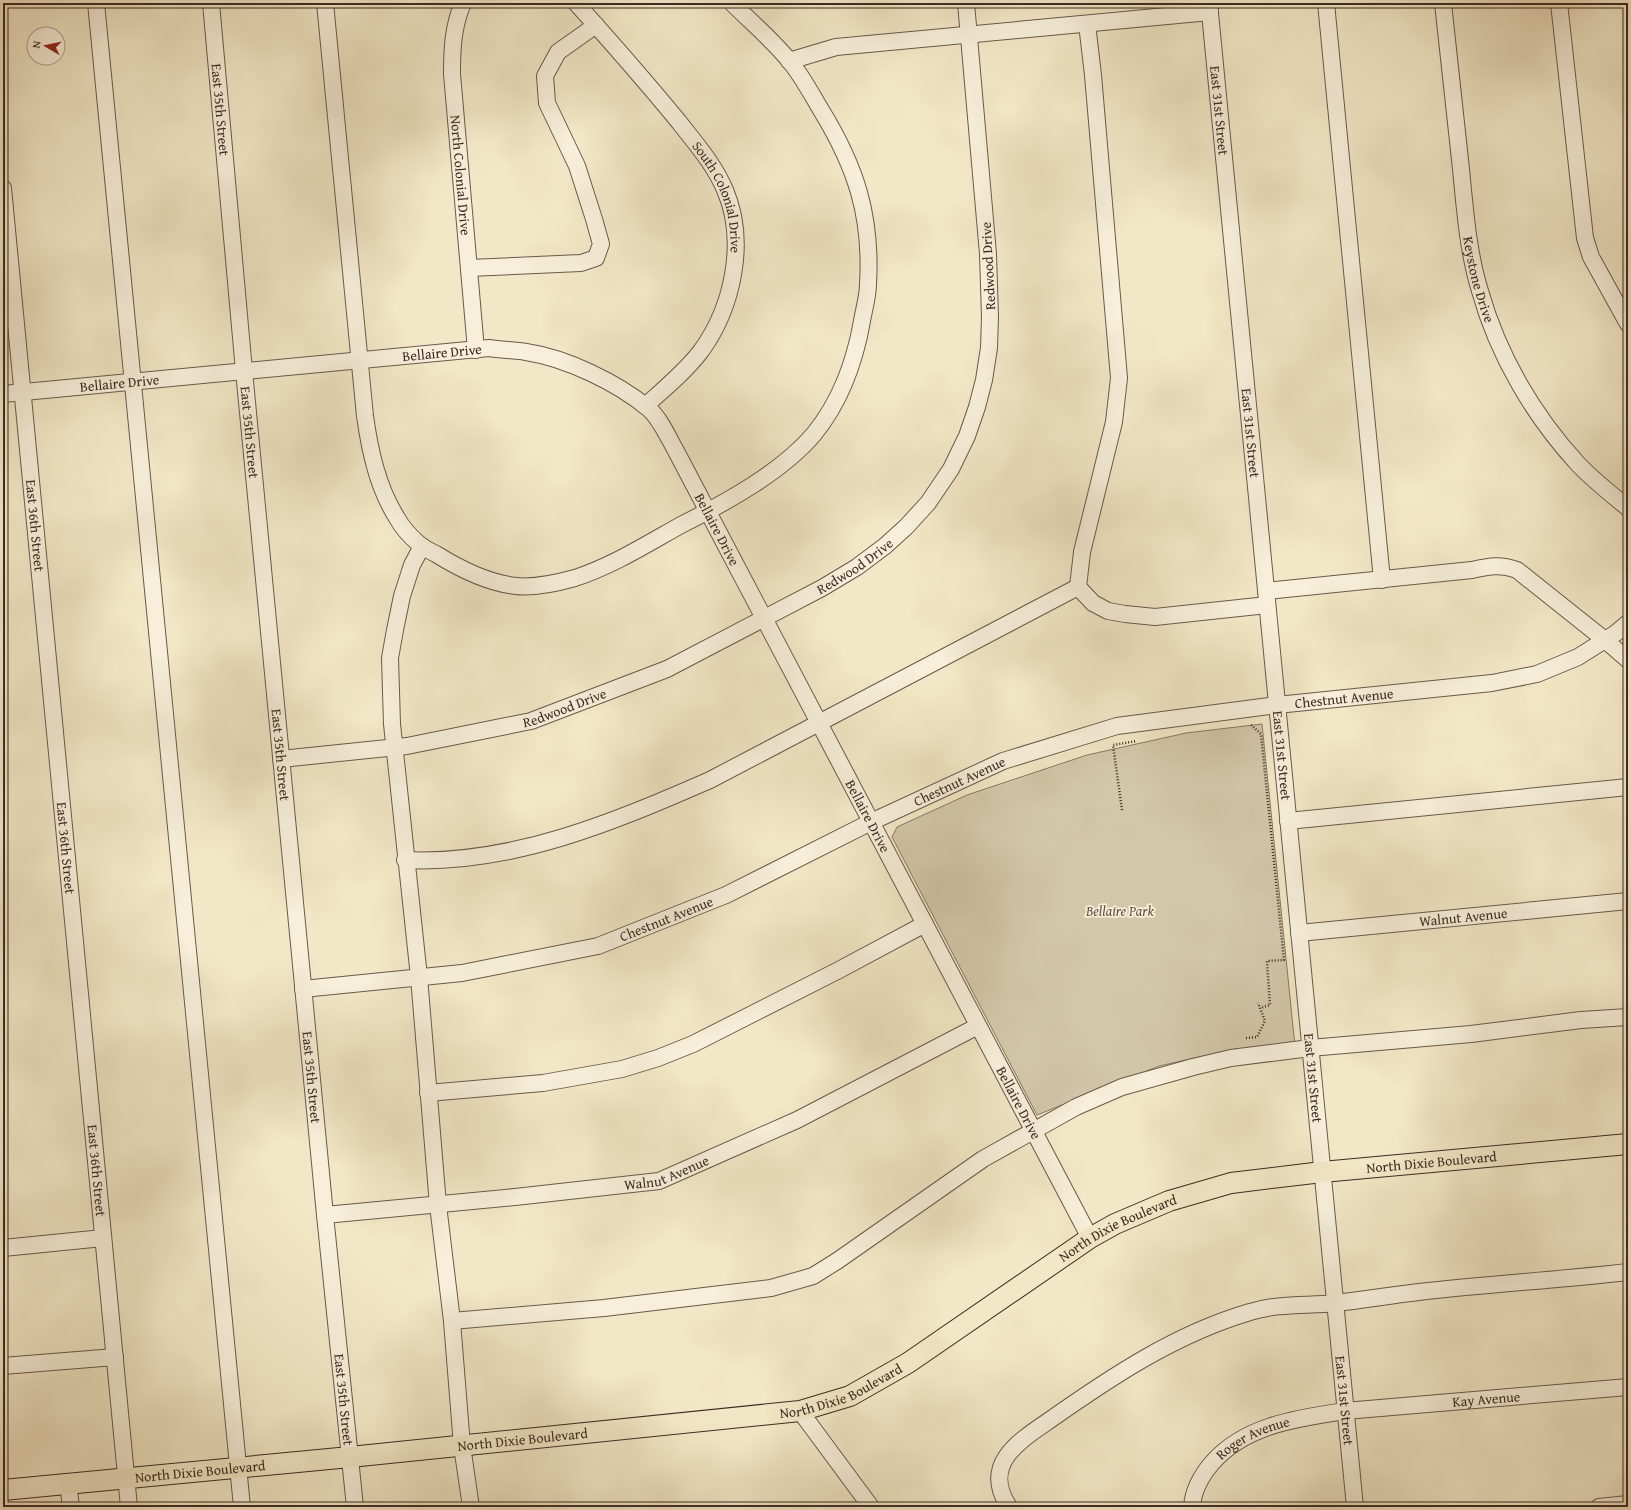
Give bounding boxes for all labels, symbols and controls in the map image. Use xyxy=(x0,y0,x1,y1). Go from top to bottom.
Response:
north arrow xyxy=(26,26,66,66)
text: N xyxy=(28,39,45,49)
street label: East 35th Street xyxy=(206,63,235,156)
street label: East 31st Street xyxy=(1205,65,1234,156)
street label: North Colonial Drive xyxy=(446,114,476,237)
street label: South Colonial Drive xyxy=(688,137,746,254)
street label: Redwood Drive xyxy=(976,221,1000,311)
street label: Keystone Drive xyxy=(1458,235,1500,326)
street label: Bellaire Drive xyxy=(401,339,483,366)
street label: Bellaire Drive xyxy=(79,369,160,397)
street label: East 35th Street xyxy=(236,385,264,479)
street label: East 31st Street xyxy=(1236,387,1265,479)
street label: East 36th Street xyxy=(21,479,50,572)
street label: Bellaire Drive xyxy=(690,489,745,570)
street label: Redwood Drive xyxy=(813,533,898,599)
street label: Redwood Drive xyxy=(521,683,610,732)
street label: Chestnut Avenue xyxy=(1294,683,1395,713)
street label: East 35th Street xyxy=(266,708,295,802)
street label: East 31st Street xyxy=(1268,710,1296,801)
street label: Chestnut Avenue xyxy=(910,751,1009,811)
street label: Bellaire Drive xyxy=(841,776,896,856)
street label: East 36th Street xyxy=(52,801,80,895)
street label: Chestnut Avenue xyxy=(617,891,716,946)
park label: Bellaire Park xyxy=(1085,901,1155,921)
street label: Walnut Avenue xyxy=(1418,903,1509,931)
street label: East 35th Street xyxy=(297,1030,326,1124)
street label: East 31st Street xyxy=(1299,1032,1328,1124)
street label: Bellaire Drive xyxy=(991,1063,1046,1143)
street label: East 36th Street xyxy=(83,1124,111,1217)
street label: North Dixie Boulevard xyxy=(1365,1146,1498,1178)
street label: Walnut Avenue xyxy=(623,1150,712,1195)
street label: North Dixie Boulevard xyxy=(1055,1189,1179,1267)
street label: East 35th Street xyxy=(329,1353,359,1447)
street label: East 31st Street xyxy=(1330,1355,1359,1446)
street label: North Dixie Boulevard xyxy=(779,1358,906,1423)
street label: Kay Avenue xyxy=(1452,1386,1521,1412)
street label: Roger Avenue xyxy=(1211,1411,1292,1464)
street label: North Dixie Boulevard xyxy=(456,1423,589,1456)
street label: North Dixie Boulevard xyxy=(134,1455,267,1487)

